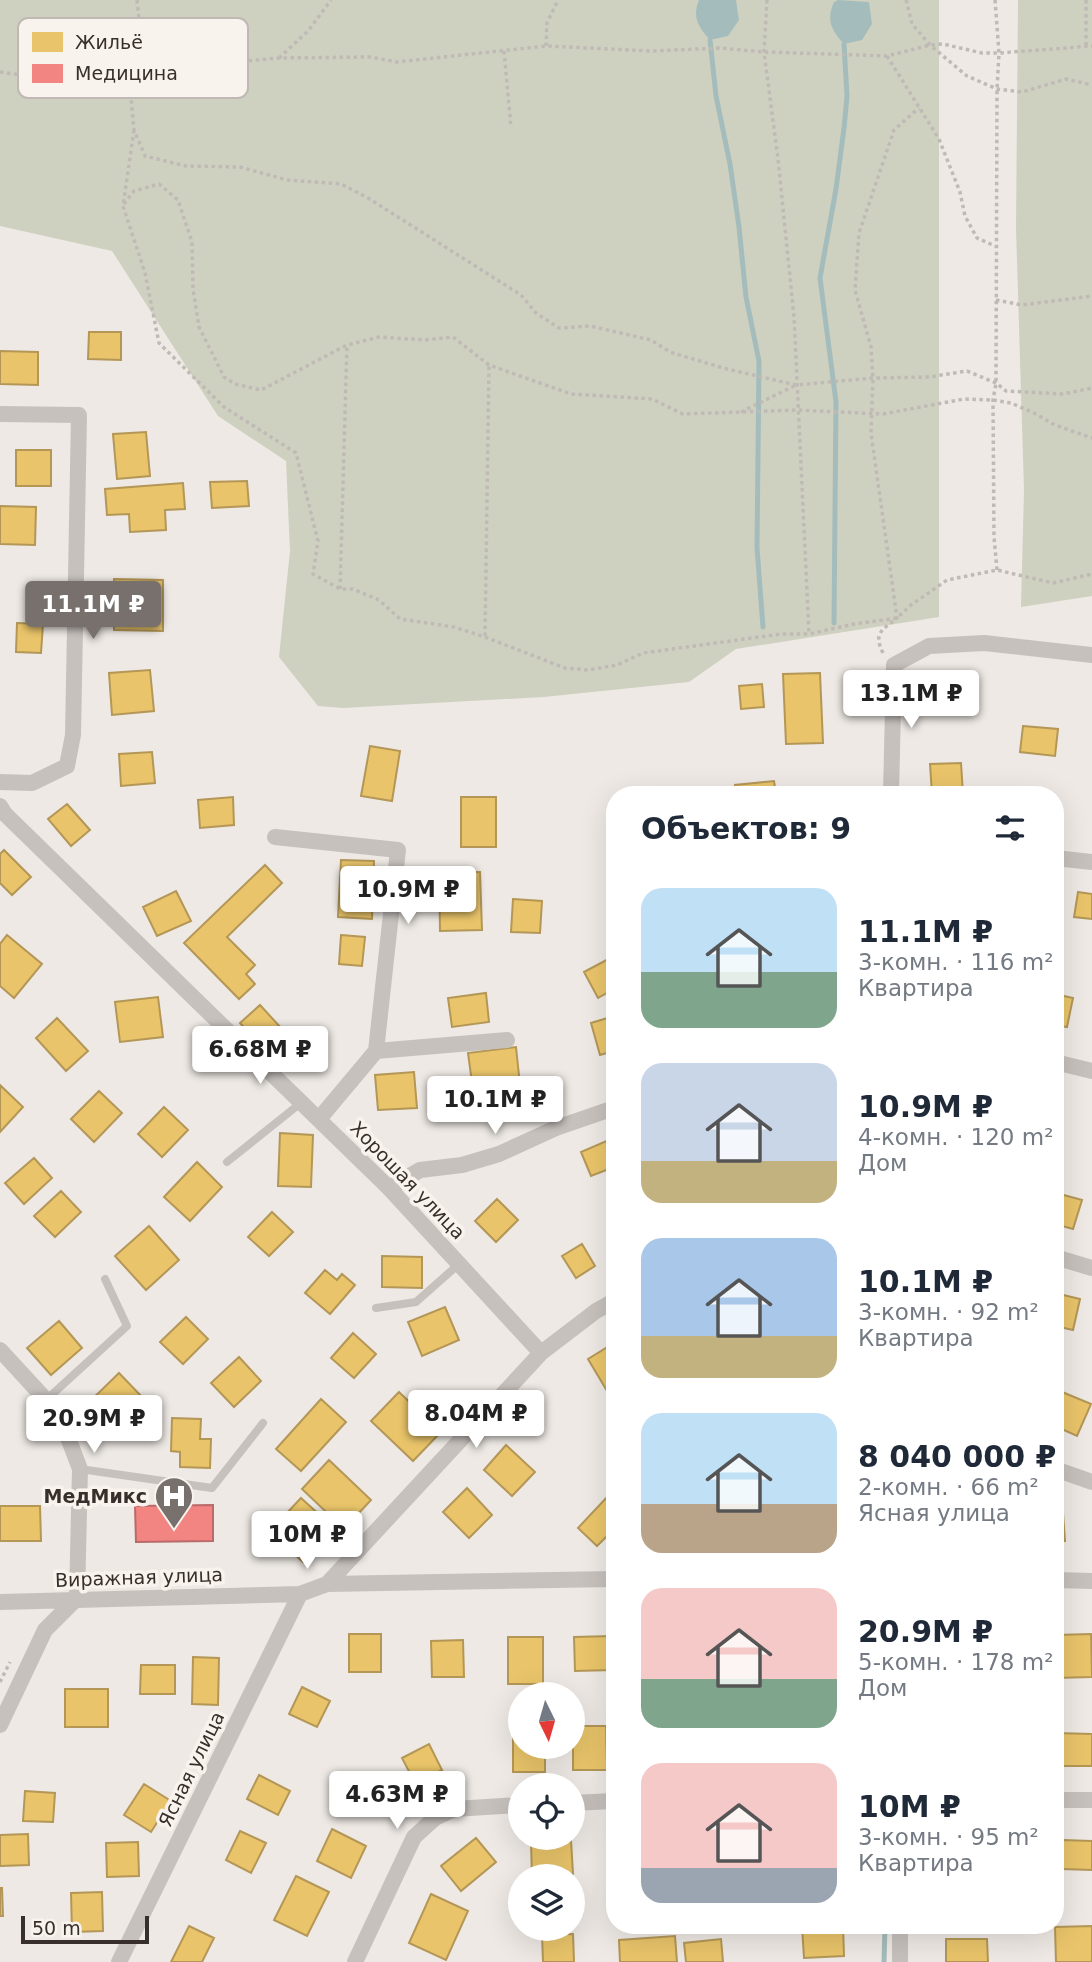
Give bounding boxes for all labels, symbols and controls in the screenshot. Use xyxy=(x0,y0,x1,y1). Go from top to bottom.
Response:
legend xyxy=(18,18,248,98)
text: Жильё xyxy=(75,31,143,53)
text: Медицина xyxy=(75,62,178,84)
pin: 11.1M ₽ xyxy=(28,582,158,641)
text: 11.1M ₽ xyxy=(41,591,145,617)
pin: 13.1M ₽ xyxy=(846,670,976,730)
text: 13.1M ₽ xyxy=(859,680,963,706)
icon: filters xyxy=(991,809,1029,847)
text: Объектов: 9 xyxy=(641,811,851,846)
pin: 10.9M ₽ xyxy=(343,866,473,926)
text: 10.9M ₽ xyxy=(356,876,460,902)
text: 11.1M ₽ xyxy=(858,914,993,949)
icon: home xyxy=(697,916,781,1000)
text: 3-комн. · 116 m² xyxy=(858,949,1053,975)
text: Квартира xyxy=(858,975,974,1001)
pin: 6.68M ₽ xyxy=(195,1026,325,1086)
text: 6.68M ₽ xyxy=(208,1036,312,1062)
pin: 10.1M ₽ xyxy=(430,1076,560,1136)
text: 10.1M ₽ xyxy=(443,1086,547,1112)
text: 10.9M ₽ xyxy=(858,1089,993,1124)
icon: home xyxy=(697,1091,781,1175)
street label: Хорошая улица xyxy=(346,1117,470,1243)
text: 4-комн. · 120 m² xyxy=(858,1124,1053,1150)
text: Дом xyxy=(858,1150,907,1176)
text: 10.1M ₽ xyxy=(858,1264,993,1299)
icon: home xyxy=(697,1266,781,1350)
text: 3-комн. · 92 m² xyxy=(858,1299,1039,1325)
text: Квартира xyxy=(858,1325,974,1351)
pin: 8.04M ₽ xyxy=(411,1390,541,1450)
pin: 20.9M ₽ xyxy=(29,1396,159,1455)
text: 8.04M ₽ xyxy=(424,1400,528,1426)
text: 20.9M ₽ xyxy=(42,1405,146,1431)
text: 8 040 000 ₽ xyxy=(858,1439,1056,1474)
icon: home xyxy=(697,1441,781,1525)
text: 2-комн. · 66 m² xyxy=(858,1474,1039,1500)
hospital icon: МедМикс xyxy=(153,1475,195,1530)
place label: МедМикс xyxy=(43,1485,147,1507)
text: Ясная улица xyxy=(858,1500,1010,1526)
pin: 10M ₽ xyxy=(258,1512,356,1571)
text: 10M ₽ xyxy=(268,1521,346,1547)
street label: Виражная улица xyxy=(55,1563,223,1591)
text: 20.9M ₽ xyxy=(858,1614,993,1649)
icon: home xyxy=(697,1616,781,1700)
text: 5-комн. · 178 m² xyxy=(858,1649,1053,1675)
text: Дом xyxy=(858,1675,907,1701)
north arrow xyxy=(508,1682,584,1759)
map controls xyxy=(508,1682,585,1941)
street label: Ясная улица xyxy=(154,1708,228,1830)
pin: 4.63M ₽ xyxy=(332,1772,462,1831)
button: locate xyxy=(508,1773,585,1850)
text: 4.63M ₽ xyxy=(345,1781,449,1807)
text: 10M ₽ xyxy=(858,1789,961,1824)
icon: home xyxy=(697,1791,781,1875)
text: 3-комн. · 95 m² xyxy=(858,1824,1039,1850)
text: Квартира xyxy=(858,1850,974,1876)
button: layers xyxy=(508,1864,585,1941)
scale bar xyxy=(21,1913,149,1945)
text: 50 m xyxy=(32,1917,81,1939)

